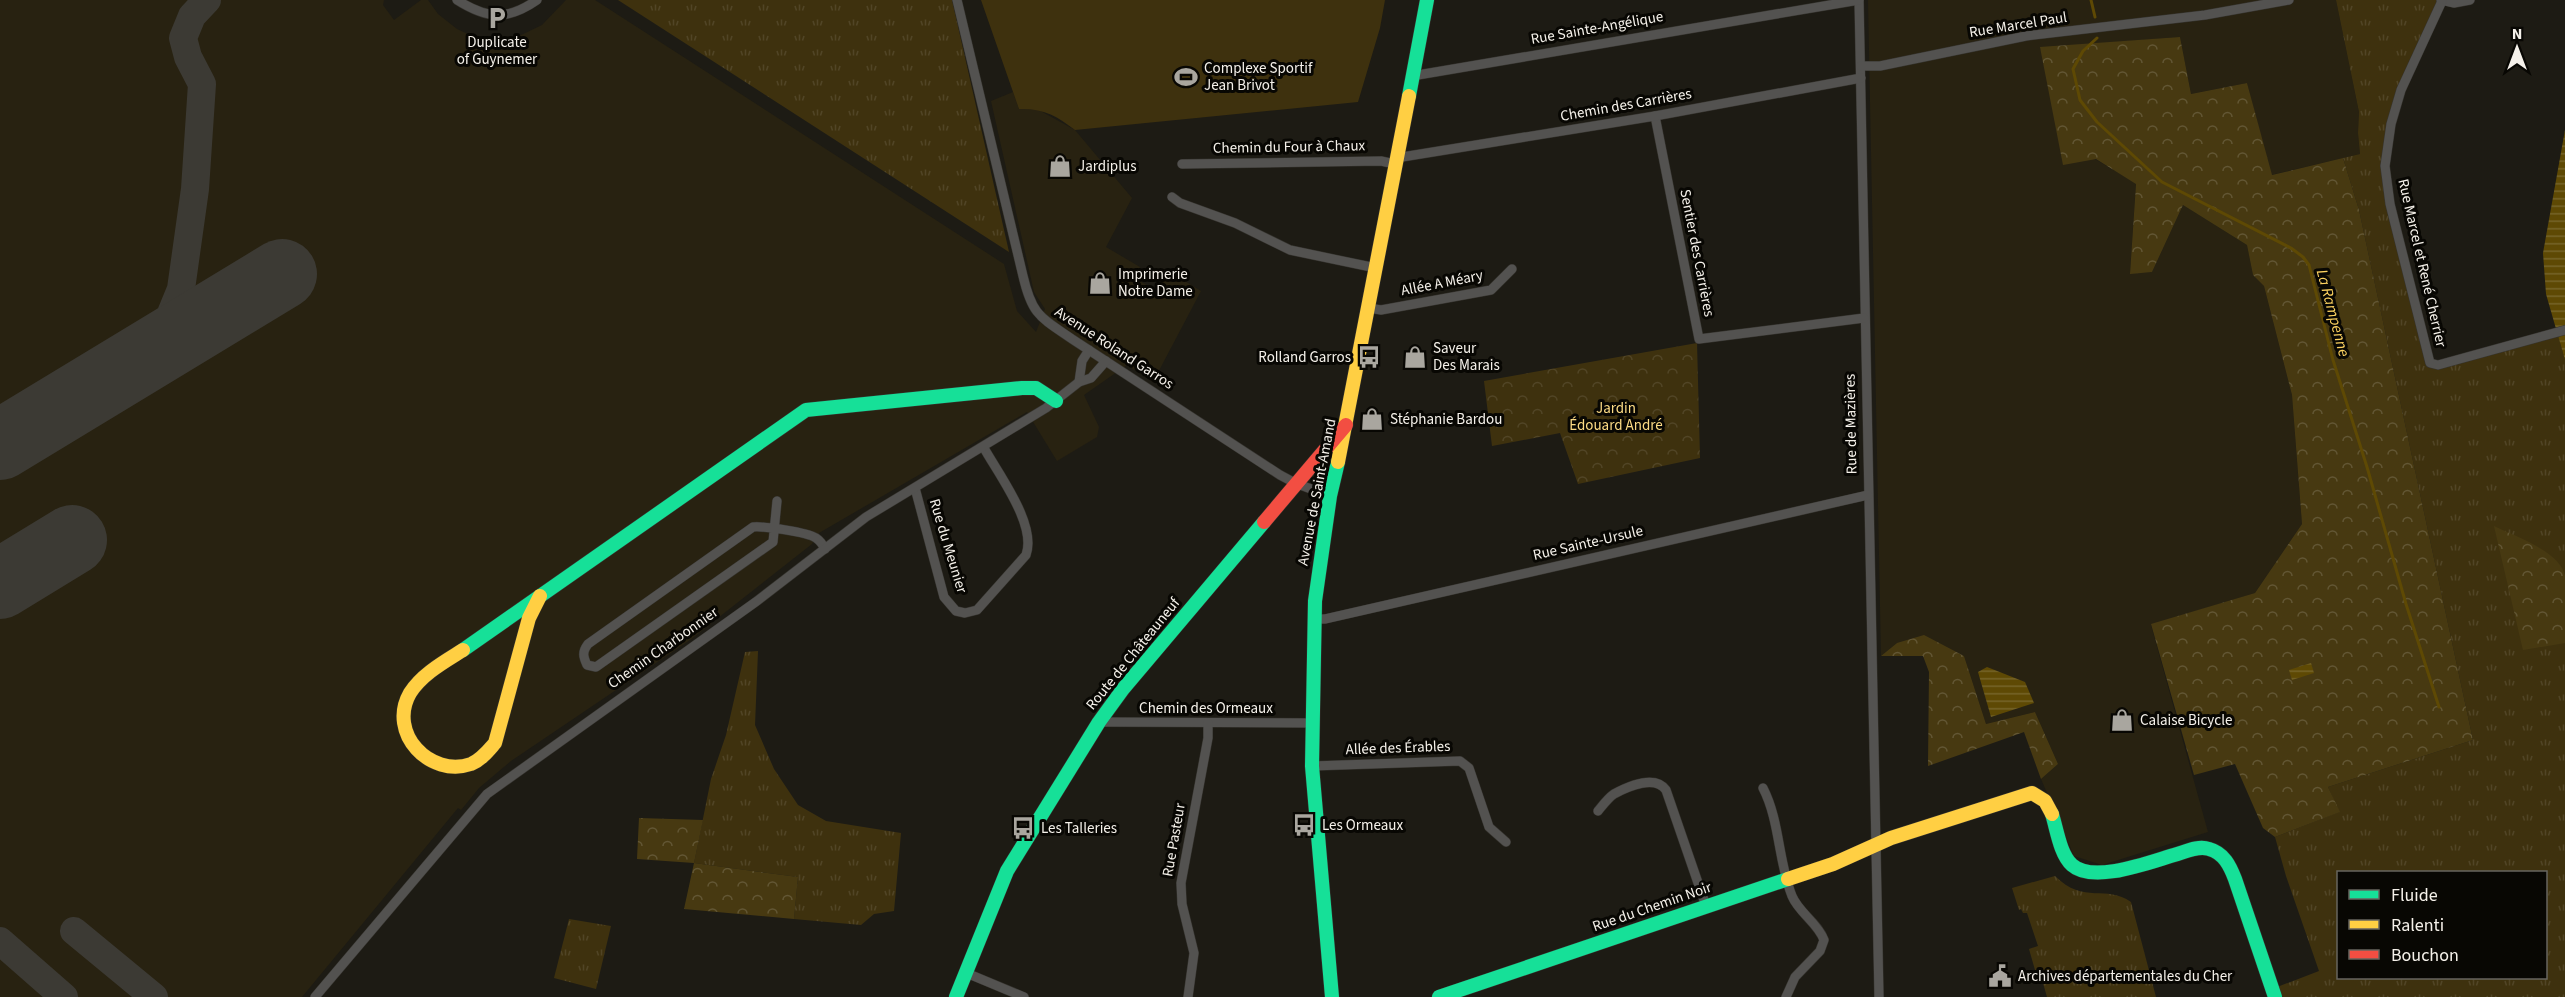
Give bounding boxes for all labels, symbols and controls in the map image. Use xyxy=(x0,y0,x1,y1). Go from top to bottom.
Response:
parking icon: Duplicate of Guynemer xyxy=(484,5,510,31)
street label: Rue Sainte-Angélique xyxy=(1529,6,1665,50)
street label: Rue Marcel Paul xyxy=(1968,7,2069,43)
north arrow xyxy=(2487,18,2547,78)
text: N xyxy=(2512,23,2522,45)
place label: Duplicate of Guynemer xyxy=(457,32,538,70)
place label: Complexe Sportif Jean Brivot xyxy=(1204,58,1313,96)
sports icon: Complexe Sportif Jean Brivot xyxy=(1173,64,1199,90)
street label: Chemin des Carrières xyxy=(1559,83,1693,127)
street label: Chemin du Four à Chaux xyxy=(1213,135,1366,159)
shop icon: Jardiplus xyxy=(1047,153,1073,179)
place label: Jardiplus xyxy=(1078,156,1136,177)
street label: Rue Marcel et René Cherrier xyxy=(2392,177,2452,350)
street label: Sentier des Carrières xyxy=(1674,187,1720,319)
place label: Imprimerie Notre Dame xyxy=(1118,264,1193,302)
street label: Allée A Méary xyxy=(1399,265,1485,301)
water label: La Rampenne xyxy=(2311,267,2355,360)
shop icon: Imprimerie Notre Dame xyxy=(1087,270,1113,296)
street label: Avenue Roland Garros xyxy=(1050,302,1178,394)
place label: Saveur Des Marais xyxy=(1433,338,1500,376)
bus stop icon: Rolland Garros xyxy=(1356,344,1382,370)
shop icon: Saveur Des Marais xyxy=(1402,344,1428,370)
place label: Rolland Garros xyxy=(1258,347,1351,368)
street label: Rue de Mazières xyxy=(1840,373,1862,475)
park label: Jardin Édouard André xyxy=(1569,398,1663,436)
shop icon: Stéphanie Bardou xyxy=(1359,406,1385,432)
place label: Stéphanie Bardou xyxy=(1390,409,1502,430)
street label: Avenue de Saint-Amand xyxy=(1292,417,1342,567)
street label: Rue du Meunier xyxy=(924,496,973,597)
street label: Rue Sainte-Ursule xyxy=(1531,520,1645,566)
street label: Route de Châteauneuf xyxy=(1081,593,1185,715)
street label: Chemin Charbonnier xyxy=(604,602,723,694)
street label: Chemin des Ormeaux xyxy=(1139,698,1273,719)
shop icon: Calaise Bicycle xyxy=(2109,707,2135,733)
place label: Calaise Bicycle xyxy=(2140,710,2232,731)
street label: Allée des Érables xyxy=(1345,736,1451,760)
street label: Rue Pasteur xyxy=(1157,801,1191,878)
bus stop icon: Les Ormeaux xyxy=(1291,812,1317,838)
bus stop icon: Les Talleries xyxy=(1010,815,1036,841)
place label: Les Ormeaux xyxy=(1322,815,1403,836)
place label: Les Talleries xyxy=(1041,818,1117,839)
legend xyxy=(2337,871,2547,979)
street label: Rue du Chemin Noir xyxy=(1590,876,1715,937)
text: Fluide xyxy=(2391,883,2438,908)
text: Ralenti xyxy=(2391,913,2444,938)
text: Bouchon xyxy=(2391,943,2459,968)
public building icon: Archives départementales du Cher xyxy=(1987,963,2013,989)
place label: Archives départementales du Cher xyxy=(2018,966,2233,987)

